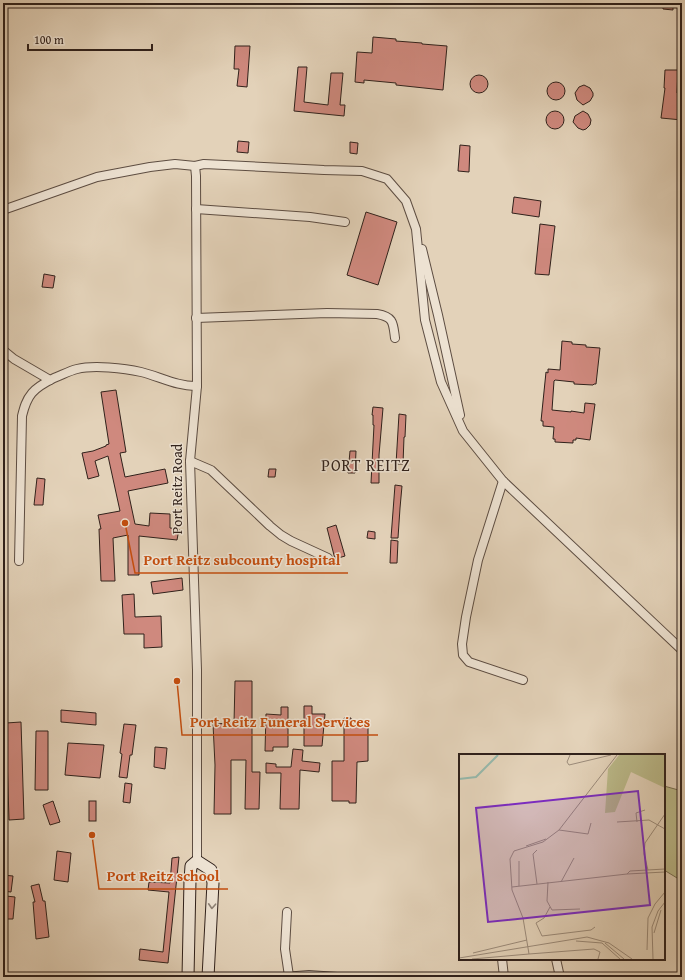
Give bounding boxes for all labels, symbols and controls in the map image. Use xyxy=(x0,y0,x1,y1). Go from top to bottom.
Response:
scale bar xyxy=(28,26,152,52)
text: 100 m xyxy=(34,31,64,48)
street label: Port Reitz Road xyxy=(167,443,187,534)
district label: PORT REITZ xyxy=(321,453,411,477)
callout: Port Reitz subcounty hospital xyxy=(135,546,348,573)
text: Port Reitz subcounty hospital xyxy=(144,549,341,570)
callout: Port Reitz Funeral Services xyxy=(182,708,378,735)
text: Port Reitz Funeral Services xyxy=(190,711,370,732)
inset map xyxy=(459,754,665,960)
callout: Port Reitz school xyxy=(99,862,228,889)
text: Port Reitz school xyxy=(107,865,220,886)
one-way arrow xyxy=(208,903,216,909)

